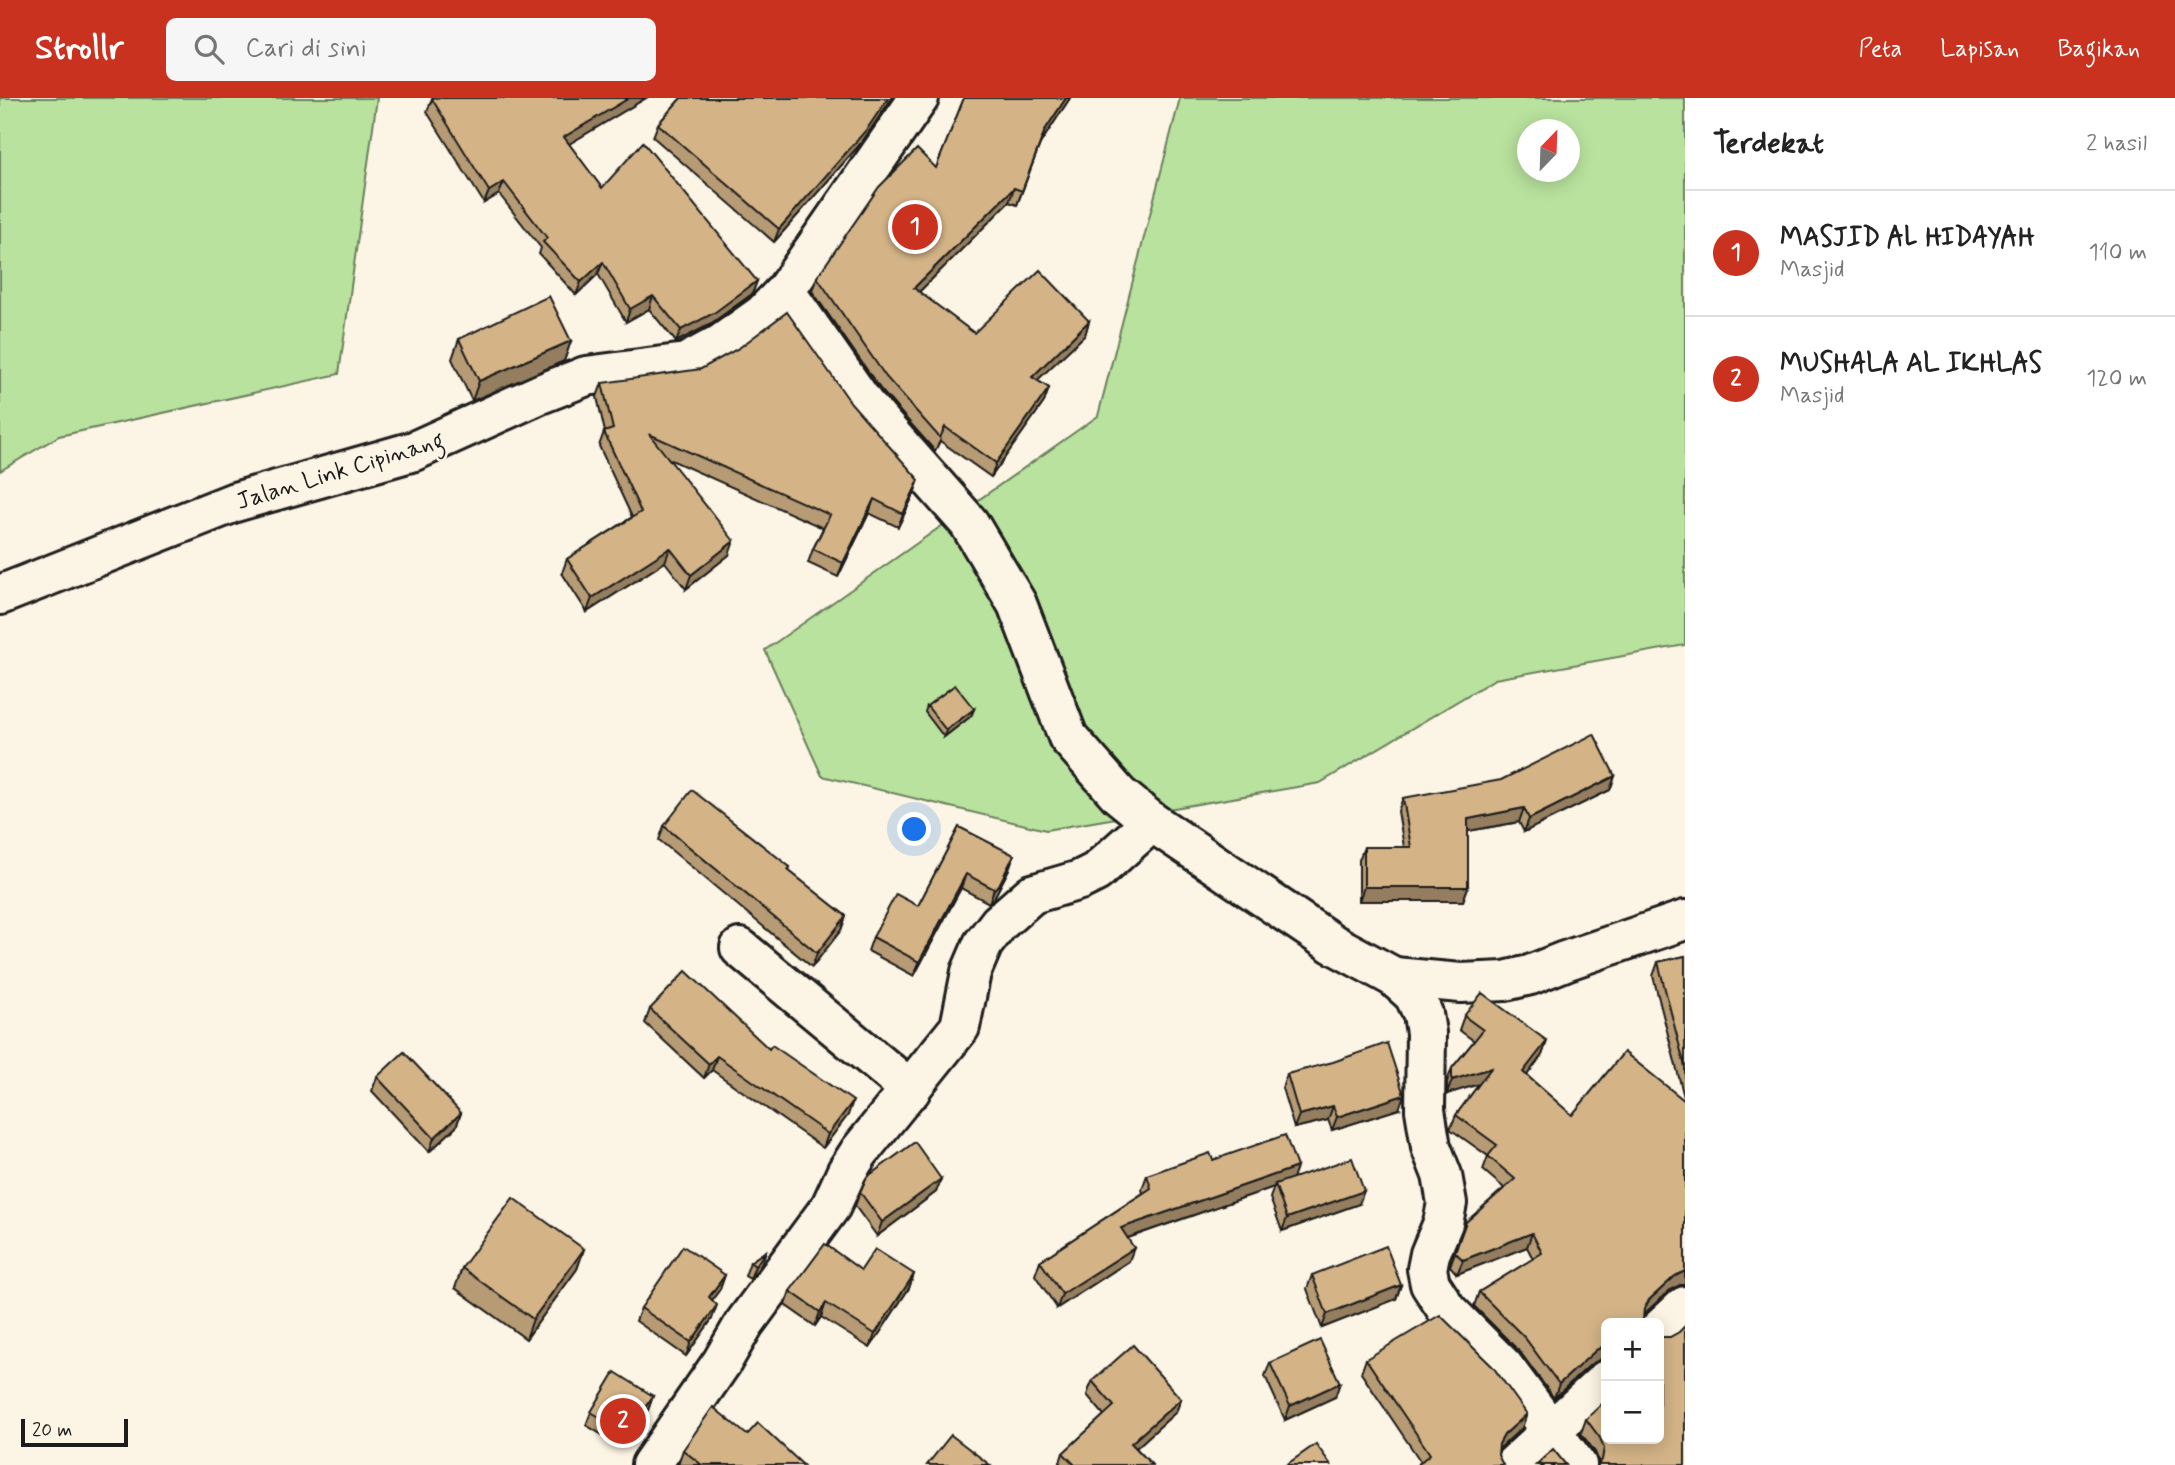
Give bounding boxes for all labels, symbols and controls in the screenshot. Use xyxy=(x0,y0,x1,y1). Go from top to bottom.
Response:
search box xyxy=(166,18,656,81)
text: Strollr xyxy=(35,27,124,71)
icon: search xyxy=(190,30,228,68)
text: Cari di sini xyxy=(246,32,367,66)
text: Peta xyxy=(1859,34,1902,65)
text: Lapisan xyxy=(1940,34,2019,65)
text: Bagikan xyxy=(2057,34,2140,65)
north arrow xyxy=(1517,119,1580,182)
text: Terdekat xyxy=(1713,124,1824,163)
text: 2 hasil xyxy=(2086,129,2147,159)
pin: 1 xyxy=(892,201,938,253)
text: MASJID AL HIDAYAH xyxy=(1780,221,2035,255)
text: 1 xyxy=(1731,238,1741,268)
text: 110 m xyxy=(2088,238,2147,268)
text: Masjid xyxy=(1780,255,1845,285)
text: MUSHALA AL IKHLAS xyxy=(1780,347,2042,381)
text: 2 xyxy=(1730,364,1742,394)
text: 120 m xyxy=(2086,364,2147,394)
text: Masjid xyxy=(1780,381,1845,411)
street label: Jalan Link Cipinang xyxy=(233,425,449,521)
your location xyxy=(897,812,931,846)
map controls xyxy=(1601,1318,1664,1444)
button: + xyxy=(1601,1318,1664,1381)
button: − xyxy=(1601,1381,1664,1444)
pin: 2 xyxy=(600,1395,646,1447)
scale bar xyxy=(21,1416,128,1448)
text: 20 m xyxy=(32,1418,72,1443)

